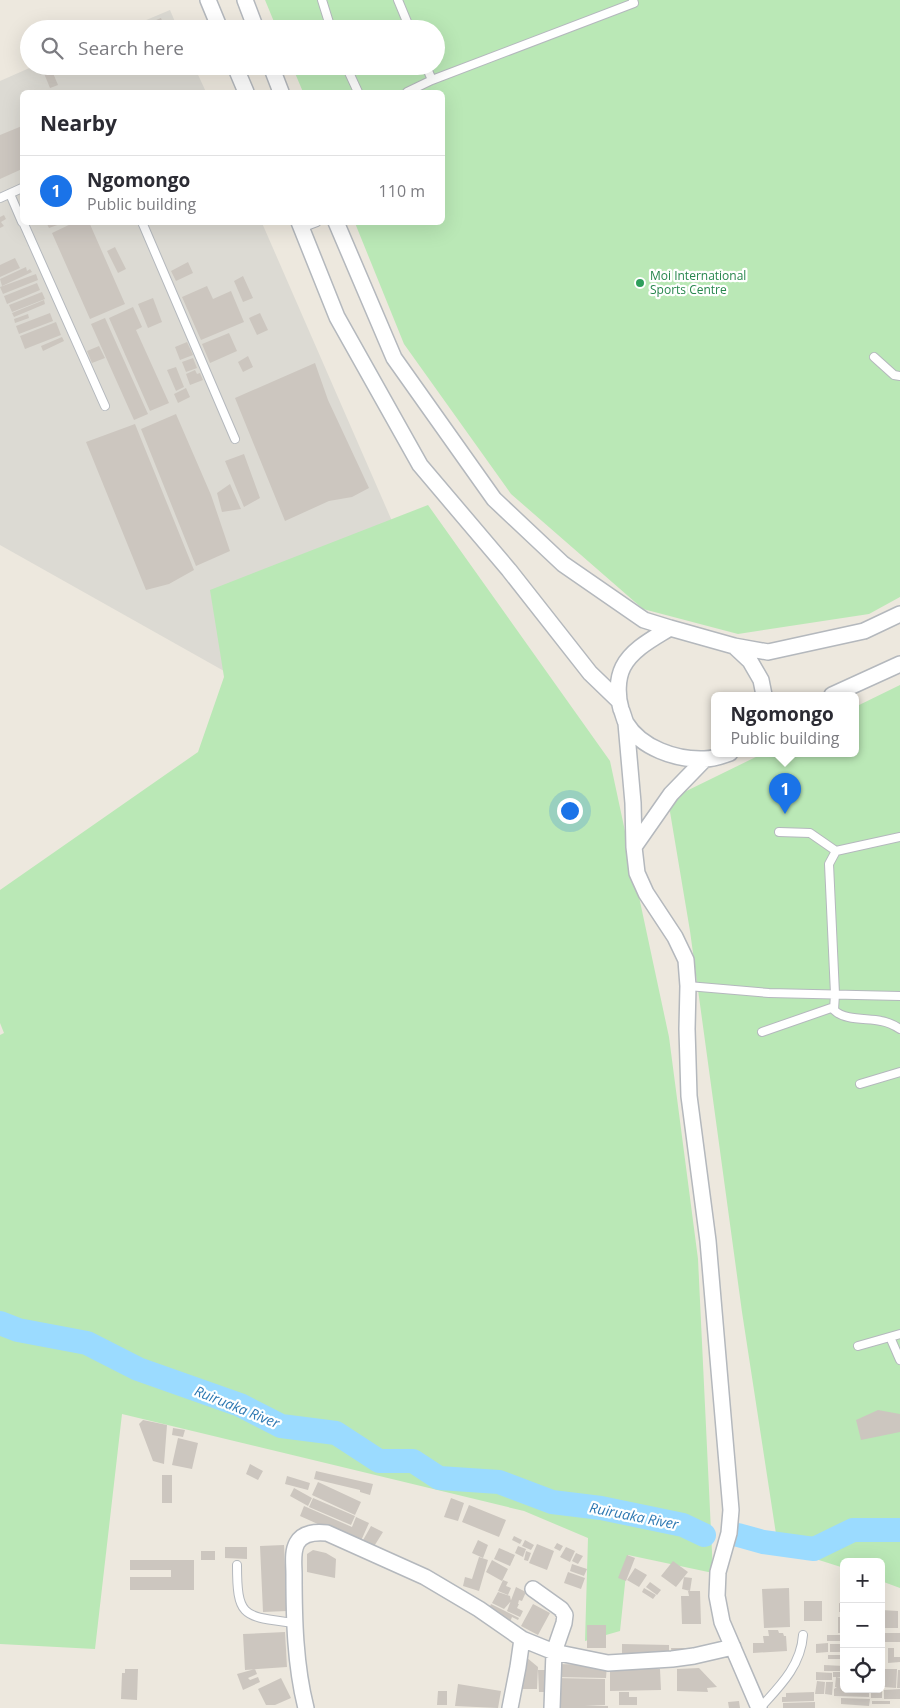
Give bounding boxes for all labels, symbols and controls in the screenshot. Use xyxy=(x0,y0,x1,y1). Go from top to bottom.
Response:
search box xyxy=(20,20,445,75)
icon: search xyxy=(38,34,66,62)
text: Search here xyxy=(78,35,184,61)
text: Nearby xyxy=(40,109,117,137)
text: Ngomongo xyxy=(87,167,190,193)
text: 1 xyxy=(51,180,61,202)
text: 110 m xyxy=(379,180,425,202)
text: Public building xyxy=(87,193,196,215)
place label: Moi International Sports Centre xyxy=(650,267,746,298)
marker: Moi International Sports Centre xyxy=(634,277,646,289)
popup xyxy=(711,692,859,757)
text: Ngomongo xyxy=(730,701,834,727)
text: Public building xyxy=(730,727,840,749)
pin: 1 xyxy=(769,773,801,814)
your location xyxy=(557,798,583,824)
water label: Ruiruaka River xyxy=(192,1381,283,1432)
water label: Ruiruaka River xyxy=(588,1498,681,1534)
map controls xyxy=(840,1558,885,1693)
button: + xyxy=(840,1558,885,1603)
button: − xyxy=(840,1603,885,1648)
button: locate xyxy=(840,1648,885,1693)

